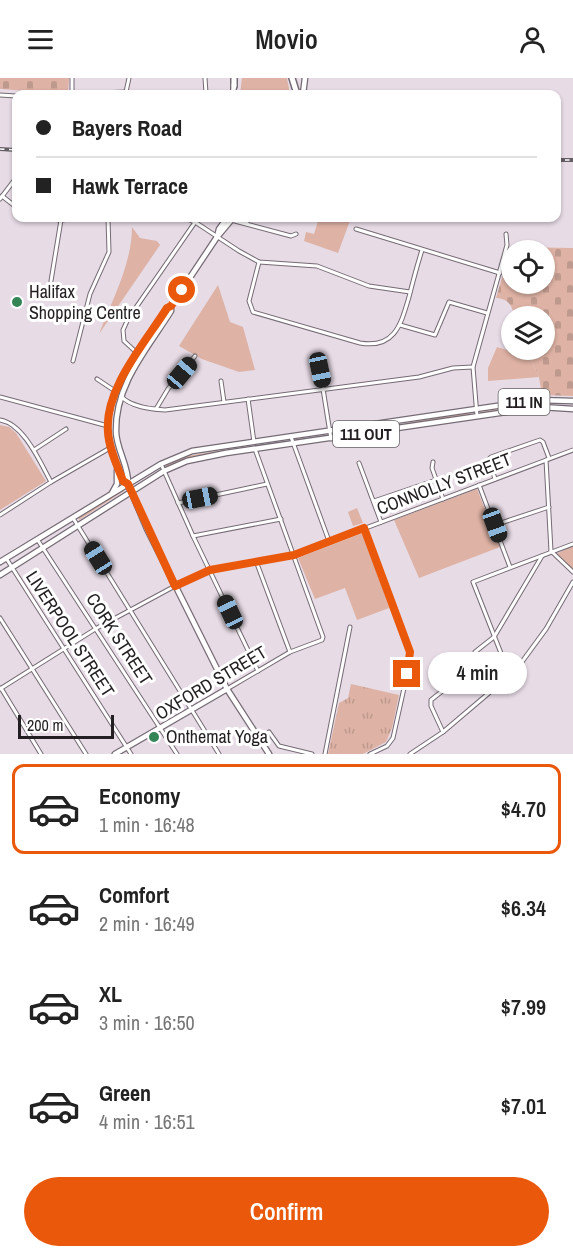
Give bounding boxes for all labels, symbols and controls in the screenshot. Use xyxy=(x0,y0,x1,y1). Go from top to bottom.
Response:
text: Movio xyxy=(255,21,318,57)
icon: menu xyxy=(24,23,57,56)
icon: person xyxy=(516,23,549,56)
text: Bayers Road xyxy=(72,113,182,143)
text: Hawk Terrace xyxy=(72,171,188,201)
map controls xyxy=(501,240,555,360)
button: locate xyxy=(501,240,555,294)
route start xyxy=(168,276,195,303)
place label: Halifax Shopping Centre xyxy=(29,279,141,325)
marker: Halifax Shopping Centre xyxy=(10,295,24,309)
button: layers xyxy=(501,306,555,360)
car xyxy=(307,351,333,389)
car xyxy=(164,353,200,393)
road number: 111 IN xyxy=(498,389,550,415)
road number: 111 OUT xyxy=(333,421,399,447)
street label: CONNOLLY STREET xyxy=(373,446,515,521)
car xyxy=(181,486,219,510)
car xyxy=(480,505,510,545)
car xyxy=(81,538,115,578)
street label: LIVERPOOL STREET xyxy=(20,566,121,702)
street label: CORK STREET xyxy=(80,588,158,690)
car xyxy=(214,592,246,632)
street label: OXFORD STREET xyxy=(151,640,271,726)
callout: 4 min xyxy=(428,653,527,695)
text: 4 min xyxy=(456,659,499,686)
route end xyxy=(393,660,420,687)
scale bar xyxy=(18,712,114,740)
text: 200 m xyxy=(27,714,63,736)
place label: Onthemat Yoga xyxy=(166,724,268,749)
marker: Onthemat Yoga xyxy=(147,730,161,744)
text: Economy xyxy=(99,781,180,811)
icon: car xyxy=(27,782,81,836)
text: $4.70 xyxy=(501,794,546,824)
text: 1 min · 16:48 xyxy=(99,811,195,838)
text: Comfort xyxy=(99,880,169,910)
icon: car xyxy=(27,881,81,935)
text: $6.34 xyxy=(501,893,546,923)
text: 2 min · 16:49 xyxy=(99,910,195,937)
text: XL xyxy=(99,979,122,1009)
icon: car xyxy=(27,980,81,1034)
text: $7.99 xyxy=(501,992,546,1022)
text: 3 min · 16:50 xyxy=(99,1009,195,1036)
text: Green xyxy=(99,1078,151,1108)
icon: car xyxy=(27,1079,81,1133)
text: $7.01 xyxy=(501,1091,546,1121)
text: 4 min · 16:51 xyxy=(99,1108,195,1135)
button: Confirm xyxy=(24,1177,549,1246)

